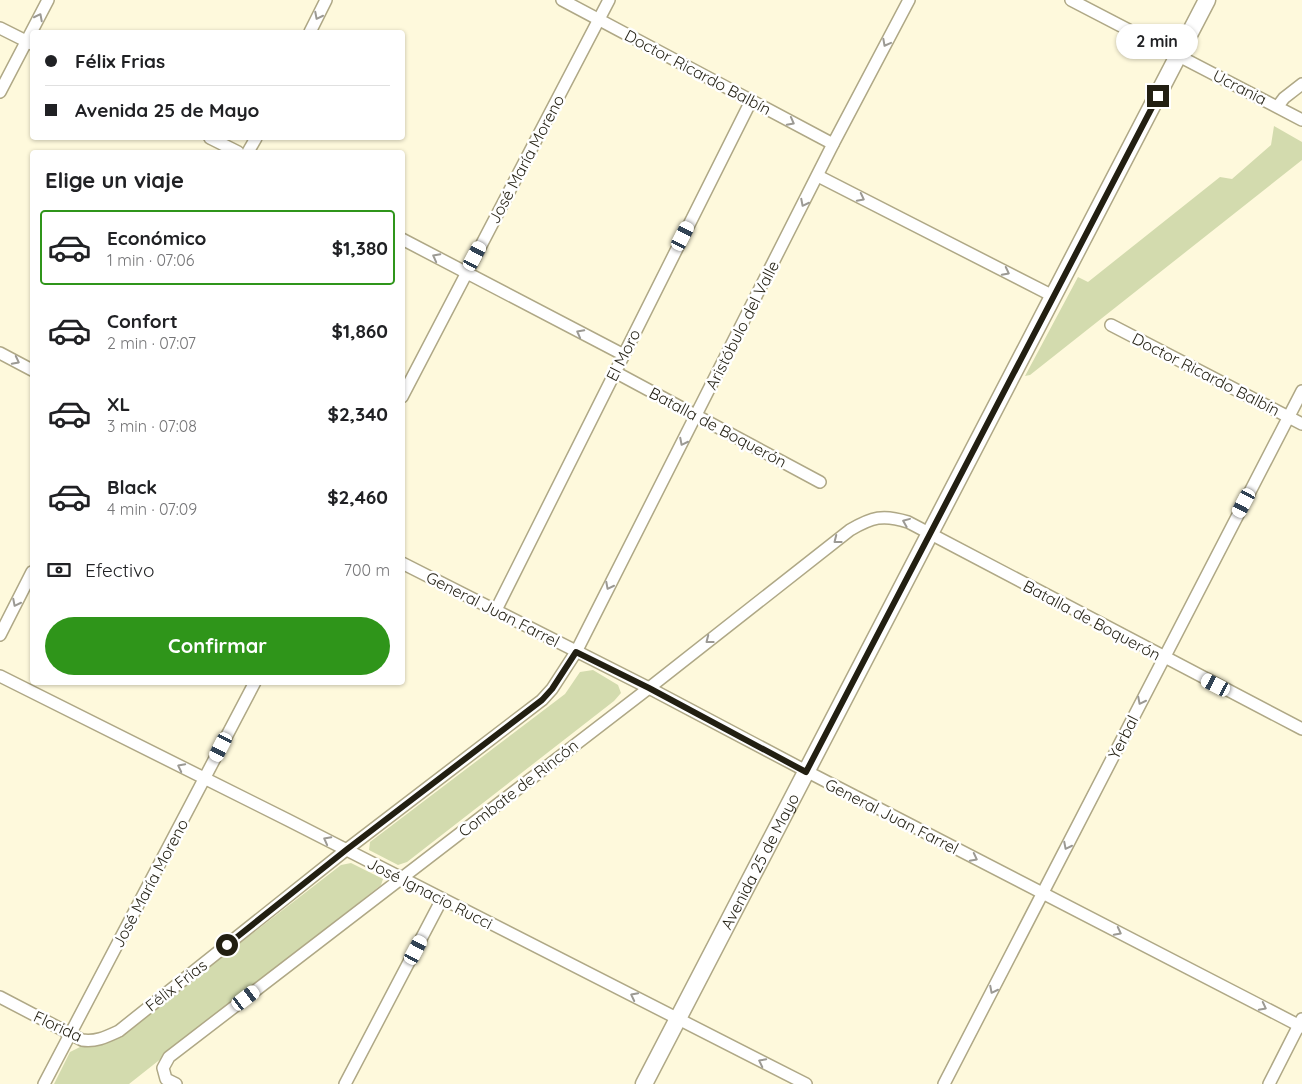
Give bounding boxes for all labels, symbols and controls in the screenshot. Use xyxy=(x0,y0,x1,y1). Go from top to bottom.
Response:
one-way arrow xyxy=(314,11,324,20)
one-way arrow xyxy=(33,14,43,23)
callout: 2 min xyxy=(1117,23,1199,58)
street label: Doctor Ricardo Balbín xyxy=(621,25,775,119)
text: 2 min xyxy=(1136,31,1178,51)
one-way arrow xyxy=(882,38,892,47)
text: Félix Frias xyxy=(75,49,165,73)
street label: Ucrania xyxy=(1210,65,1270,109)
route end xyxy=(1147,85,1169,107)
street label: José María Moreno xyxy=(484,91,568,227)
text: Avenida 25 de Mayo xyxy=(75,98,259,122)
one-way arrow xyxy=(785,115,794,125)
text: Elige un viaje xyxy=(45,166,184,194)
one-way arrow xyxy=(856,192,865,202)
one-way arrow xyxy=(800,198,810,207)
car xyxy=(669,219,696,253)
icon: car xyxy=(47,225,92,270)
text: Económico xyxy=(107,226,206,250)
text: $1,380 xyxy=(332,236,388,260)
car xyxy=(461,239,488,273)
text: 1 min · 07:06 xyxy=(107,250,194,270)
one-way arrow xyxy=(433,253,442,263)
street label: Aristóbulo del Valle xyxy=(701,257,783,393)
one-way arrow xyxy=(1001,266,1010,276)
icon: car xyxy=(47,308,92,353)
text: Confort xyxy=(107,309,178,333)
text: $1,860 xyxy=(331,319,388,343)
street label: El Moro xyxy=(601,326,645,384)
street label: Doctor Ricardo Balbín xyxy=(1129,328,1283,420)
one-way arrow xyxy=(577,329,586,339)
text: 2 min · 07:07 xyxy=(107,333,196,353)
one-way arrow xyxy=(11,355,20,365)
street label: Batalla de Boquerón xyxy=(646,382,790,472)
icon: car xyxy=(47,391,92,436)
text: XL xyxy=(107,392,130,416)
text: $2,340 xyxy=(328,402,388,426)
text: 3 min · 07:08 xyxy=(107,416,197,436)
one-way arrow xyxy=(679,436,689,445)
icon: car xyxy=(47,474,92,519)
text: Black xyxy=(107,475,157,499)
text: $2,460 xyxy=(327,485,388,509)
car xyxy=(1230,486,1257,520)
text: 4 min · 07:09 xyxy=(107,499,197,519)
one-way arrow xyxy=(902,518,911,529)
one-way arrow xyxy=(834,534,843,543)
icon: cash xyxy=(45,556,73,584)
text: Efectivo xyxy=(85,558,154,582)
text: 700 m xyxy=(344,560,390,580)
street label: General Juan Farrel xyxy=(423,567,563,651)
street label: Batalla de Boquerón xyxy=(1020,575,1164,665)
one-way arrow xyxy=(605,581,615,590)
one-way arrow xyxy=(12,598,22,607)
button: Confirmar xyxy=(45,617,390,675)
one-way arrow xyxy=(706,634,715,643)
car xyxy=(1199,672,1232,698)
one-way arrow xyxy=(1137,696,1147,705)
street label: Yerbal xyxy=(1104,712,1142,762)
car xyxy=(207,730,234,764)
street label: Combate de Rincón xyxy=(454,735,582,841)
one-way arrow xyxy=(177,763,186,773)
street label: General Juan Farrel xyxy=(822,774,962,858)
street label: Avenida 25 de Mayo xyxy=(716,790,803,933)
street label: José María Moreno xyxy=(108,815,192,951)
one-way arrow xyxy=(323,836,332,846)
one-way arrow xyxy=(1063,840,1073,849)
one-way arrow xyxy=(969,852,978,862)
street label: José Ignacio Rucci xyxy=(364,853,496,933)
one-way arrow xyxy=(1113,926,1122,936)
car xyxy=(402,933,429,967)
route start xyxy=(216,934,238,956)
street label: Félix Frias xyxy=(141,955,211,1015)
car xyxy=(229,983,262,1013)
one-way arrow xyxy=(989,985,999,994)
one-way arrow xyxy=(631,992,640,1002)
one-way arrow xyxy=(1257,1001,1266,1011)
street label: Florida xyxy=(31,1006,85,1046)
one-way arrow xyxy=(759,1058,768,1068)

